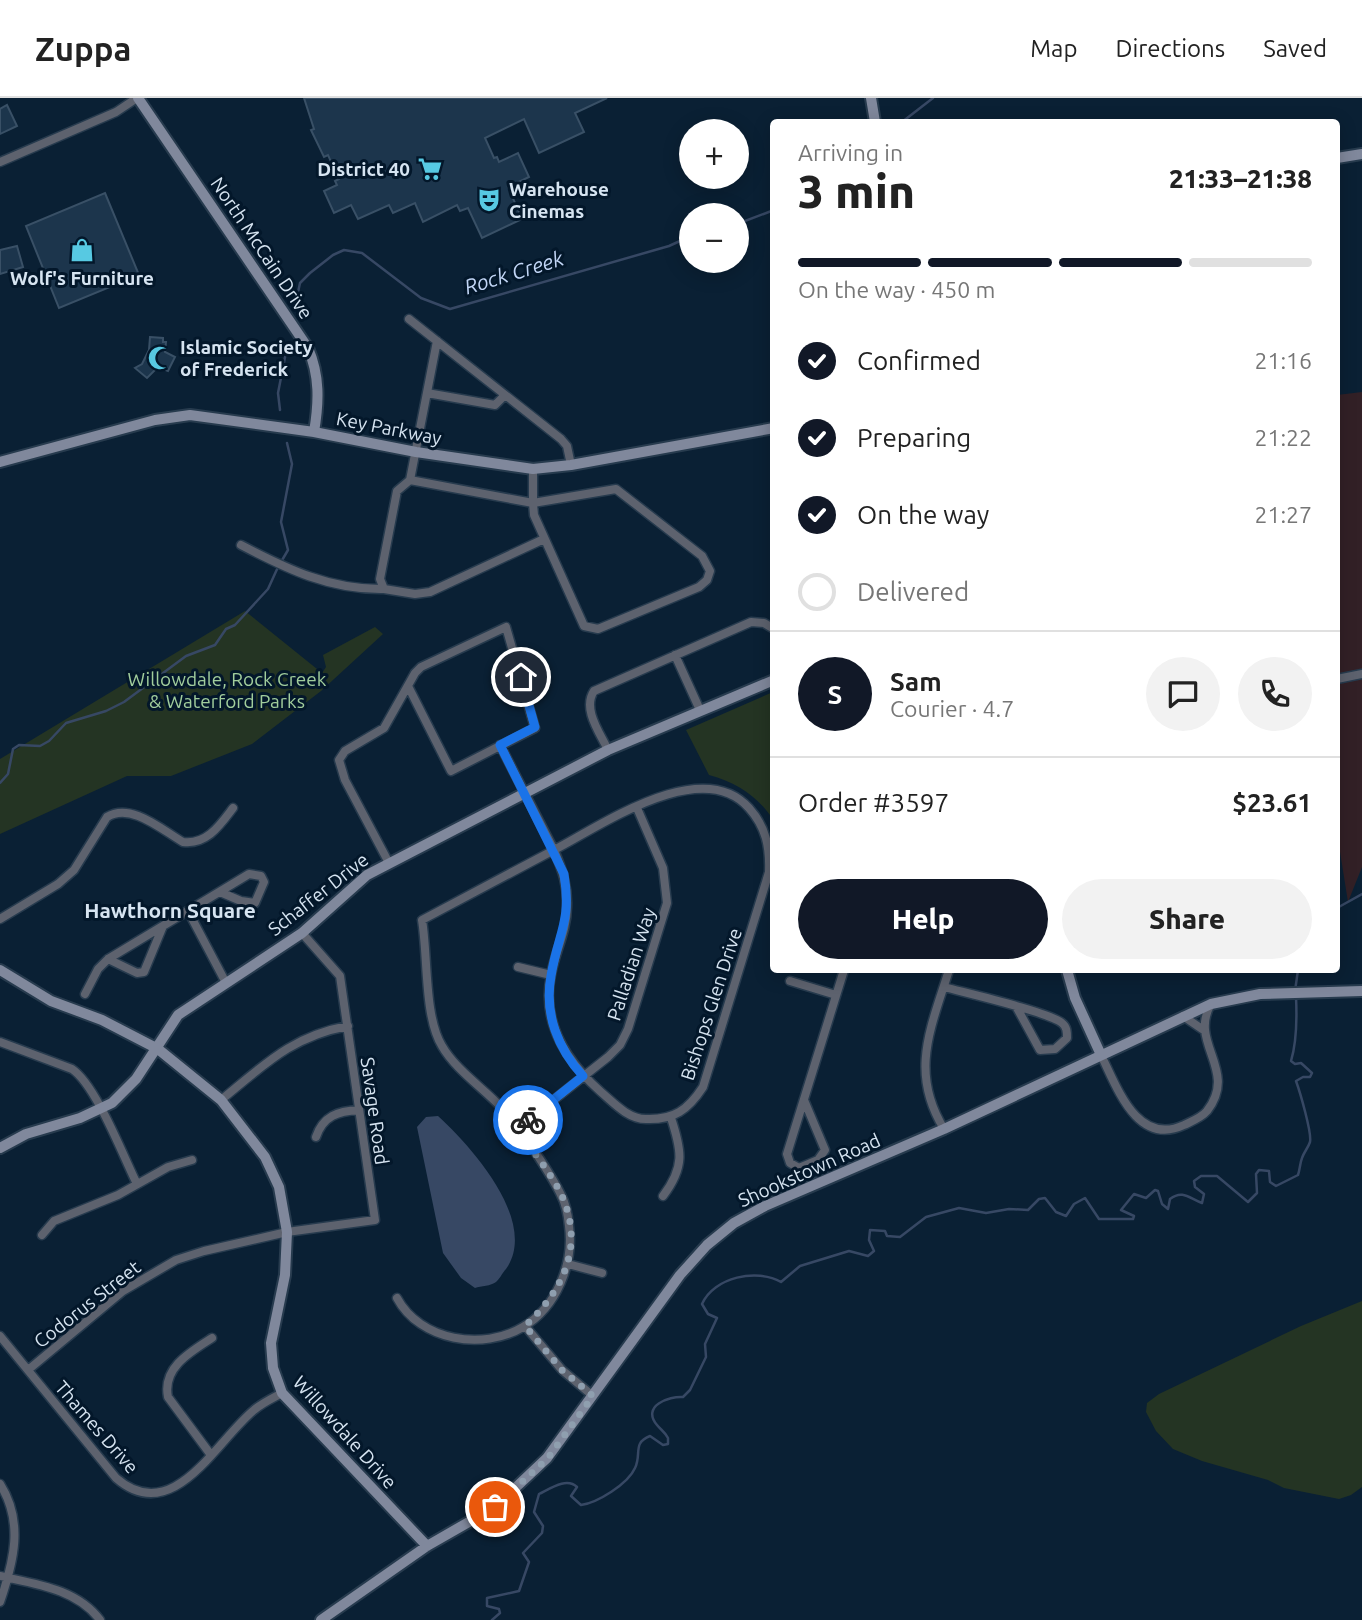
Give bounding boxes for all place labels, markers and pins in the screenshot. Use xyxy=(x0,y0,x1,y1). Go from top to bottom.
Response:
supermarket icon: District 40 xyxy=(416,155,444,183)
place label: District 40 xyxy=(317,158,410,180)
place label: Warehouse Cinemas xyxy=(509,178,609,222)
theatre icon: Warehouse Cinemas xyxy=(475,186,503,214)
shop icon: Wolf's Furniture xyxy=(68,236,96,264)
place label: Wolf's Furniture xyxy=(10,267,154,289)
place label: Islamic Society of Frederick xyxy=(180,336,313,380)
mosque icon: Islamic Society of Frederick xyxy=(146,344,174,372)
pin xyxy=(491,647,551,707)
pin xyxy=(465,1477,525,1537)

